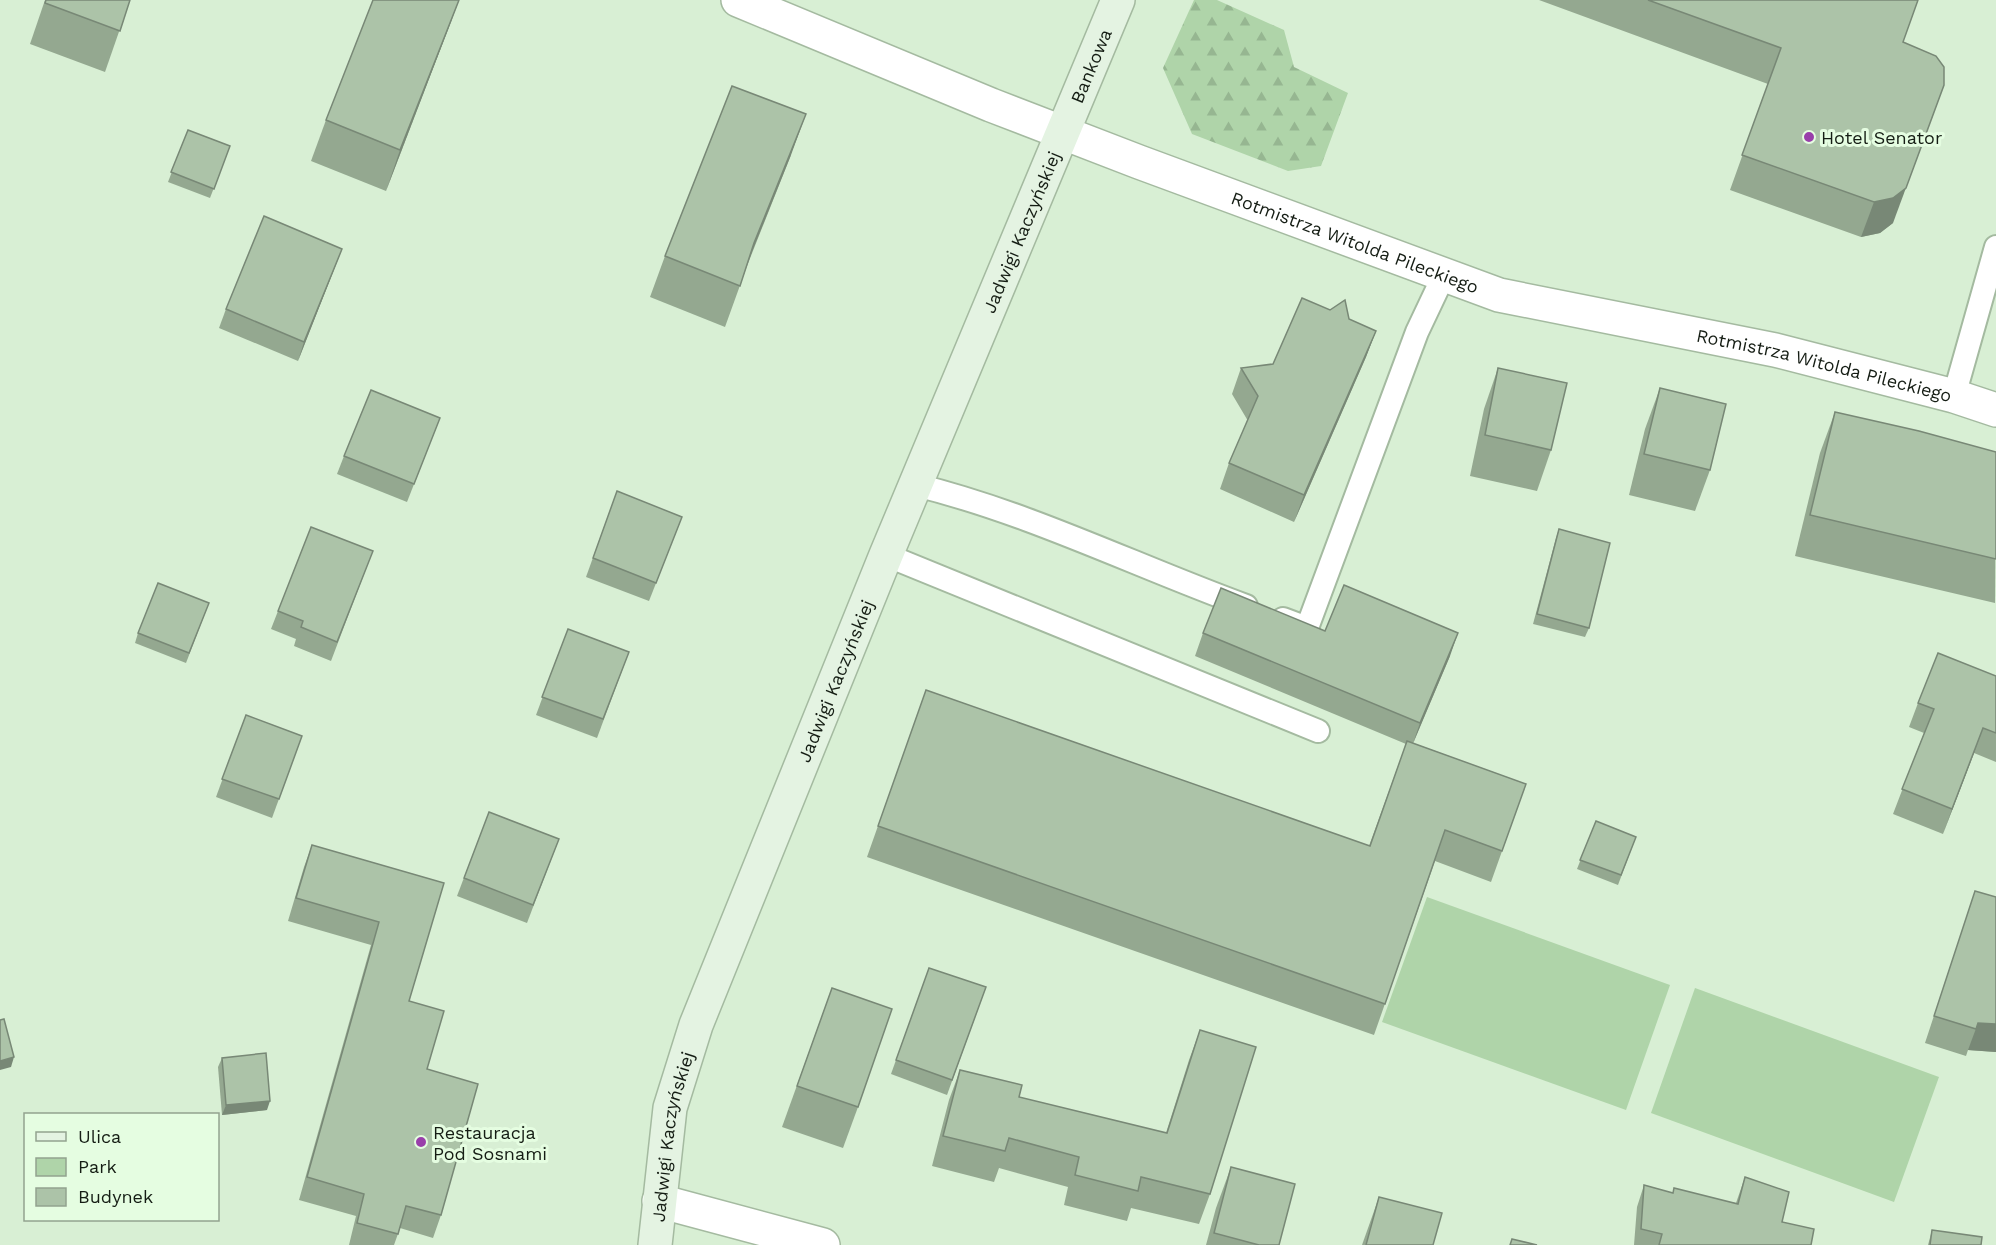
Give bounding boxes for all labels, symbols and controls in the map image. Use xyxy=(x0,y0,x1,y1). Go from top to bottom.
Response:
street label: Bankowa xyxy=(1066,25,1115,106)
place label: Hotel Senator xyxy=(1821,127,1942,148)
marker: Hotel Senator xyxy=(1802,130,1816,144)
street label: Jadwigi Kaczyńskiej xyxy=(978,148,1064,316)
street label: Rotmistrza Witolda Pileckiego xyxy=(1229,187,1482,297)
street label: Rotmistrza Witolda Pileckiego xyxy=(1695,324,1954,406)
street label: Jadwigi Kaczyńskiej xyxy=(793,597,877,765)
street label: Jadwigi Kaczyńskiej xyxy=(647,1049,698,1223)
legend xyxy=(24,1113,219,1221)
place label: Restauracja Pod Sosnami xyxy=(433,1122,547,1164)
text: Ulica xyxy=(78,1126,121,1147)
marker: Restauracja Pod Sosnami xyxy=(414,1135,428,1149)
text: Park xyxy=(78,1156,117,1177)
text: Budynek xyxy=(78,1186,153,1207)

